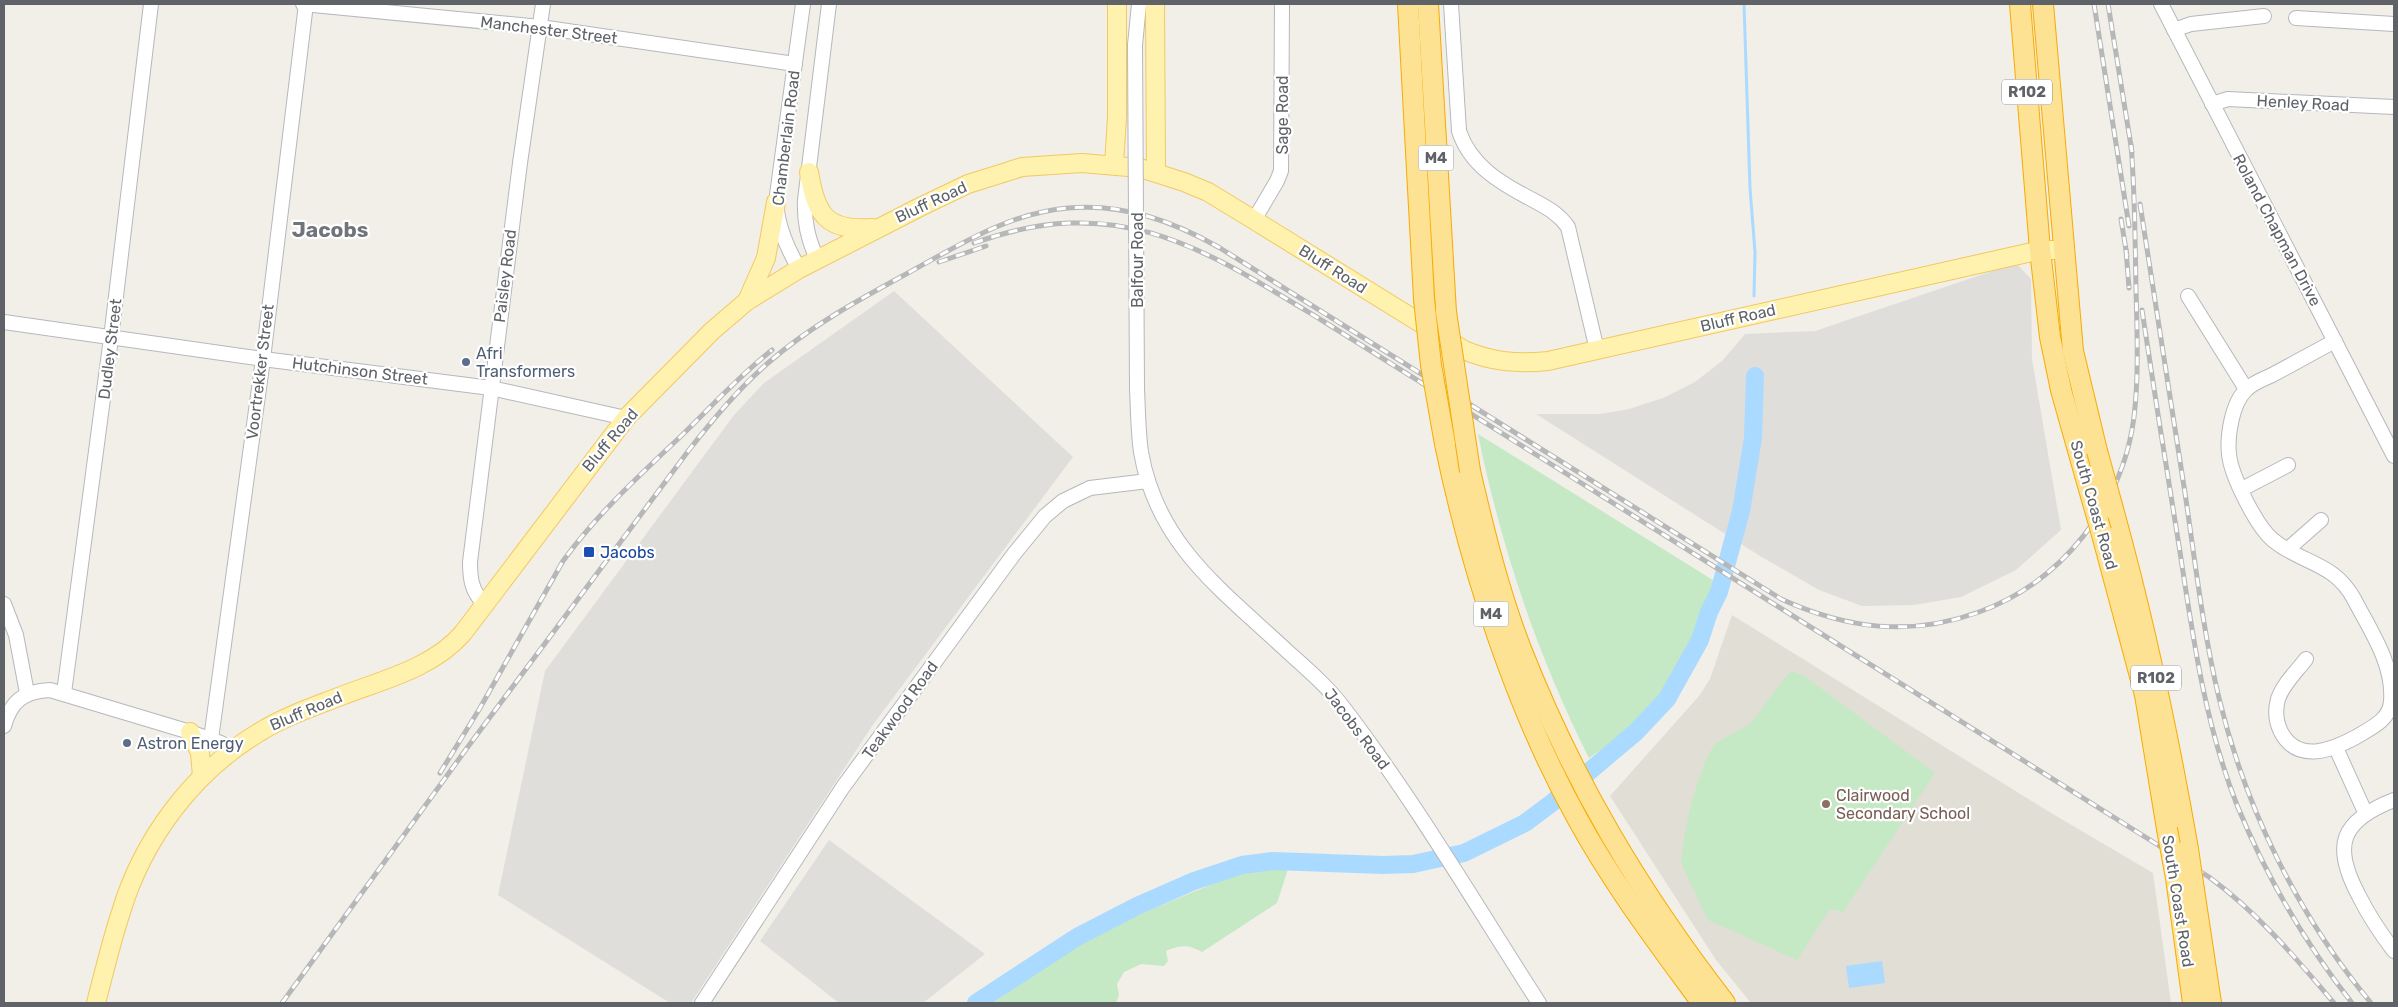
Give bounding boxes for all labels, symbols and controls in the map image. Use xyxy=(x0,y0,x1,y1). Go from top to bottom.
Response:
street label: Manchester Street xyxy=(479,12,619,48)
street label: Chamberlain Road xyxy=(768,69,804,207)
street label: Sage Road xyxy=(1273,75,1292,155)
road number: R102 xyxy=(2002,80,2052,104)
street label: Henley Road xyxy=(2256,91,2350,115)
road number: M4 xyxy=(1418,146,1454,170)
street label: Roland Chapman Drive xyxy=(2229,151,2325,309)
street label: Bluff Road xyxy=(892,177,970,227)
street label: Balfour Road xyxy=(1128,212,1147,308)
district label: Jacobs xyxy=(292,217,368,242)
street label: Paisley Road xyxy=(490,228,520,324)
street label: Bluff Road xyxy=(1295,241,1371,297)
street label: Dudley Street xyxy=(94,298,126,400)
street label: Bluff Road xyxy=(1698,300,1778,336)
street label: Voortrekker Street xyxy=(242,303,278,441)
place label: Afri Transformers xyxy=(476,344,575,381)
street label: Hutchinson Street xyxy=(291,353,429,389)
marker: Afri Transformers xyxy=(460,356,472,368)
street label: Bluff Road xyxy=(578,404,642,476)
street label: South Coast Road xyxy=(2066,438,2122,572)
place label: Jacobs xyxy=(600,543,655,562)
marker: Jacobs xyxy=(582,545,596,559)
road number: M4 xyxy=(1474,602,1508,626)
street label: Teakwood Road xyxy=(858,657,942,763)
road number: R102 xyxy=(2131,666,2181,690)
street label: Jacobs Road xyxy=(1320,685,1394,773)
street label: Bluff Road xyxy=(267,687,345,735)
place label: Astron Energy xyxy=(137,734,244,753)
marker: Astron Energy xyxy=(121,737,133,749)
place label: Clairwood Secondary School xyxy=(1836,786,1970,823)
marker: Clairwood Secondary School xyxy=(1820,798,1832,810)
street label: South Coast Road xyxy=(2158,834,2198,968)

